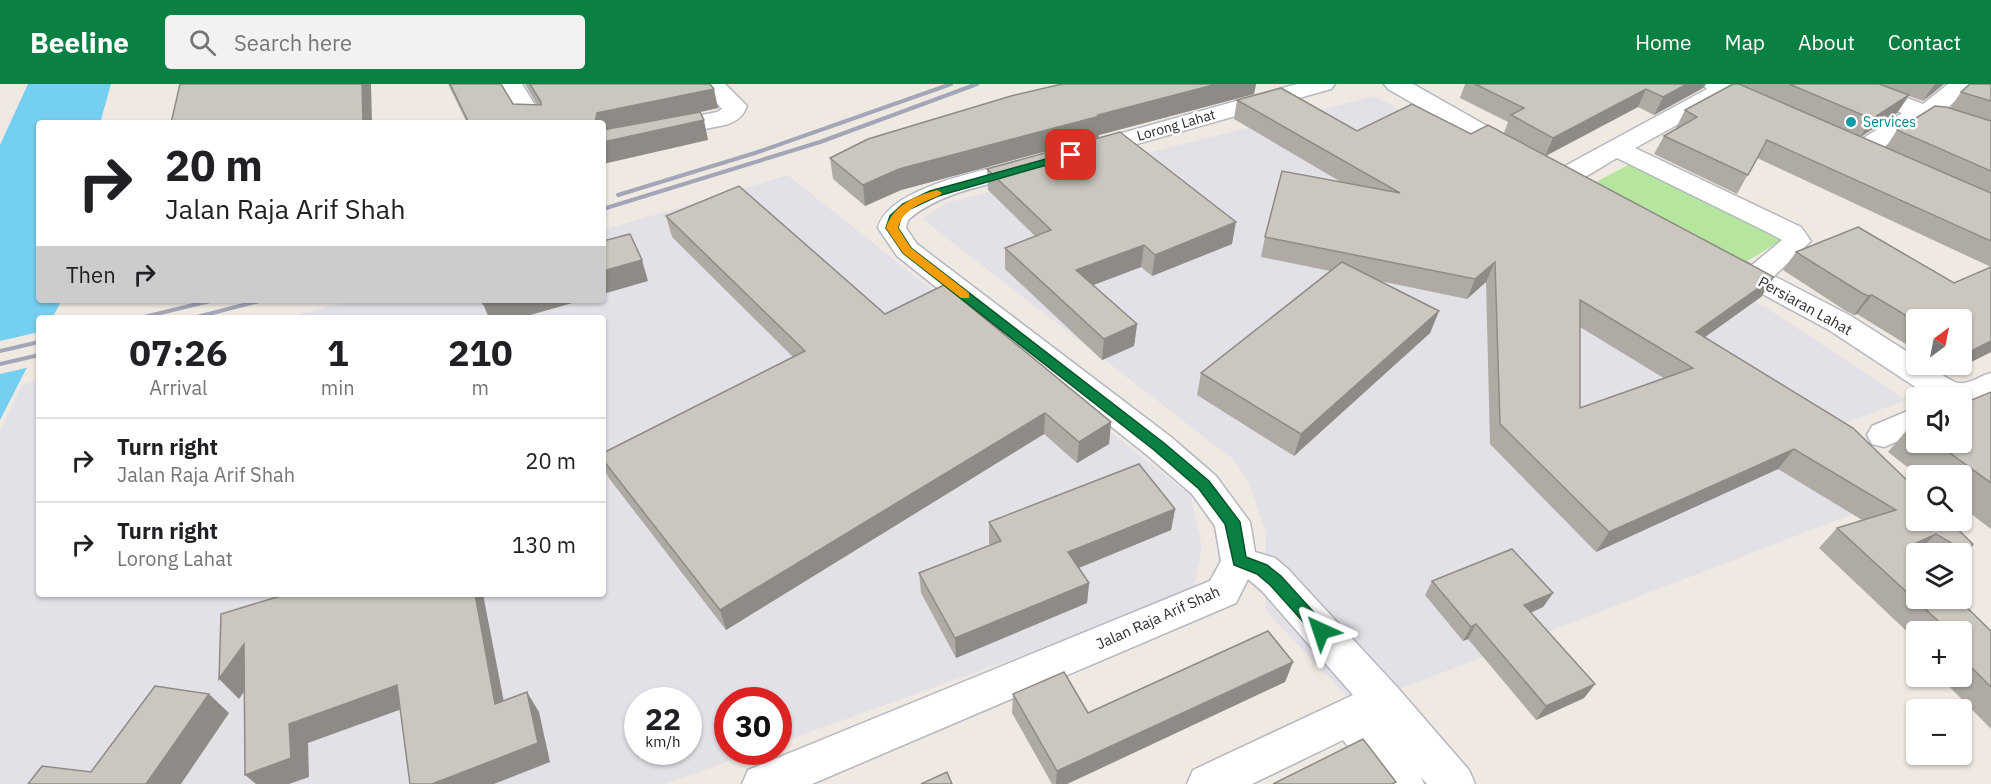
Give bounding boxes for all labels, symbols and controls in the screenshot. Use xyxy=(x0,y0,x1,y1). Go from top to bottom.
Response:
search box xyxy=(165,15,585,69)
text: Beeline xyxy=(30,24,129,61)
icon: search xyxy=(186,26,219,59)
text: Search here xyxy=(234,28,352,57)
text: Home xyxy=(1635,28,1692,56)
text: Map xyxy=(1725,28,1765,56)
text: About xyxy=(1798,28,1855,56)
text: Contact xyxy=(1888,28,1961,56)
street label: Lorong Lahat xyxy=(1135,105,1218,145)
place label: Services xyxy=(1863,113,1916,131)
marker: Services xyxy=(1844,115,1858,129)
pin xyxy=(1045,129,1096,180)
text: 20 m xyxy=(165,138,263,193)
icon: arrive xyxy=(1054,138,1087,171)
icon: right xyxy=(66,144,144,222)
text: Jalan Raja Arif Shah xyxy=(165,191,406,226)
icon: right xyxy=(128,258,161,291)
text: Then xyxy=(66,260,116,289)
street label: Persiaran Lahat xyxy=(1755,272,1856,339)
north arrow xyxy=(1906,309,1972,375)
map controls xyxy=(1906,309,1972,765)
text: 07:26 xyxy=(129,329,228,376)
text: 1 xyxy=(327,329,349,376)
text: 210 xyxy=(448,329,513,376)
text: Arrival xyxy=(149,374,208,401)
text: min xyxy=(321,374,355,401)
text: m xyxy=(472,374,489,401)
button: sound xyxy=(1906,387,1972,453)
text: Turn right xyxy=(117,432,218,461)
icon: right xyxy=(66,444,99,477)
text: 20 m xyxy=(525,446,576,475)
text: Jalan Raja Arif Shah xyxy=(117,461,295,488)
button: search xyxy=(1906,465,1972,531)
text: Turn right xyxy=(117,516,218,545)
icon: right xyxy=(66,528,99,561)
text: 130 m xyxy=(512,530,576,559)
button: layers xyxy=(1906,543,1972,609)
text: Lorong Lahat xyxy=(117,545,233,572)
street label: Jalan Raja Arif Shah xyxy=(1093,582,1223,653)
position arrow xyxy=(1289,599,1353,663)
button: + xyxy=(1906,621,1972,687)
speed limit sign: 30 xyxy=(714,687,792,765)
text: 22 xyxy=(645,699,681,738)
button: − xyxy=(1906,699,1972,765)
text: km/h xyxy=(645,732,681,751)

